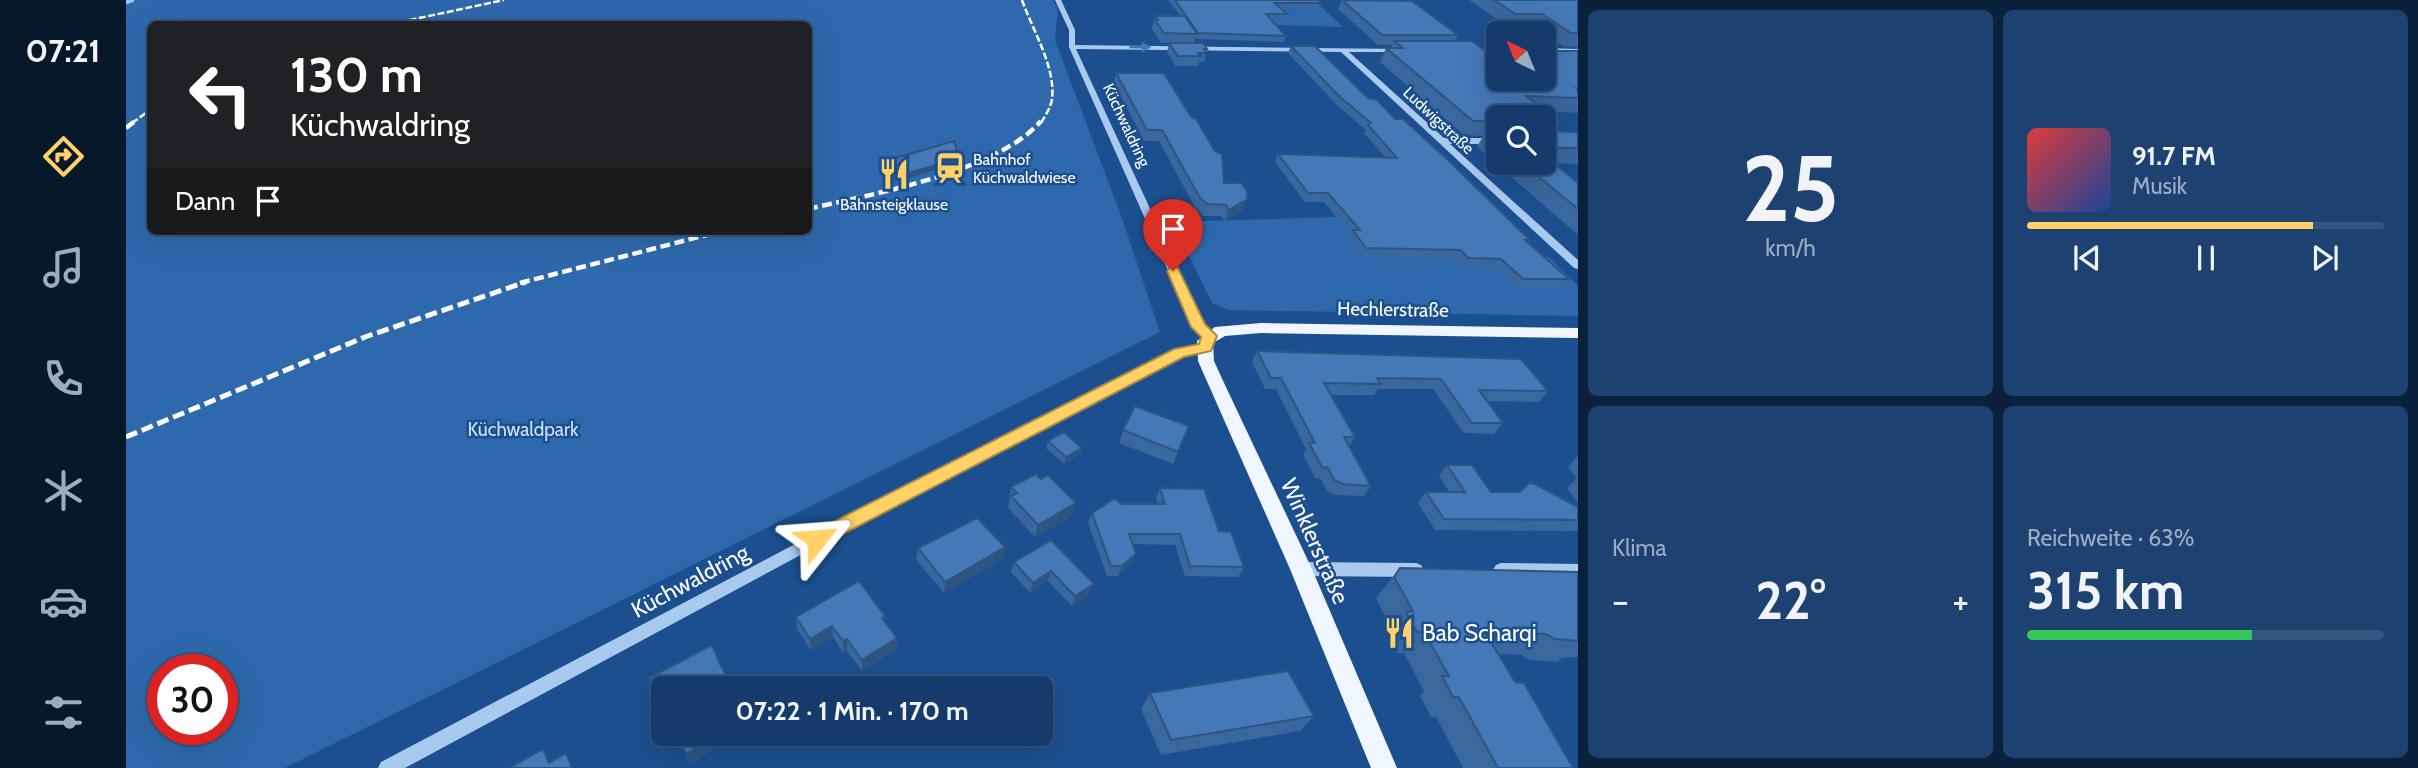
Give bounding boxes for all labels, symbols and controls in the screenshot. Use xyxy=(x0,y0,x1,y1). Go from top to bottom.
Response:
north arrow xyxy=(1486,21,1556,91)
map controls xyxy=(1486,21,1556,175)
text: 07:21 xyxy=(26,31,100,70)
one-way arrow xyxy=(1129,42,1151,53)
text: 130 m xyxy=(290,45,423,104)
icon: left xyxy=(175,49,266,140)
street label: Küchwaldring xyxy=(1099,80,1155,171)
street label: Ludwigstraße xyxy=(1399,83,1478,158)
text: Küchwaldring xyxy=(290,105,470,144)
button: search xyxy=(1486,105,1556,175)
icon: directions xyxy=(39,132,88,181)
text: 25 xyxy=(1742,133,1839,244)
text: 91.7 FM xyxy=(2132,140,2216,172)
place label: Bahnhof Küchwaldwiese xyxy=(973,150,1076,187)
station icon: Bahnhof Küchwaldwiese xyxy=(933,151,967,185)
restaurant icon: Bahnsteigklause xyxy=(877,157,911,191)
text: Musik xyxy=(2132,172,2187,200)
icon: arrive xyxy=(249,182,287,220)
text: Dann xyxy=(175,185,235,217)
place label: Bahnsteigklause xyxy=(840,195,948,214)
pin xyxy=(1143,199,1203,271)
icon: arrive xyxy=(1154,210,1192,248)
text: km/h xyxy=(1765,234,1816,262)
icon: previous xyxy=(2068,239,2106,277)
icon: pause xyxy=(2187,239,2225,277)
icon: next xyxy=(2306,239,2344,277)
icon: music xyxy=(39,243,88,292)
street label: Hechlerstraße xyxy=(1337,297,1449,322)
icon: phone xyxy=(39,354,88,403)
park label: Küchwaldpark xyxy=(468,418,579,441)
icon: climate xyxy=(39,466,88,515)
street label: Winklerstraße xyxy=(1275,474,1355,608)
position arrow xyxy=(780,502,854,576)
text: Reichweite · 63% xyxy=(2027,524,2194,552)
text: Klima xyxy=(1612,534,1667,562)
street label: Küchwaldring xyxy=(626,538,754,624)
text: 315 km xyxy=(2027,559,2184,622)
text: 22° xyxy=(1755,569,1826,632)
icon: car xyxy=(39,577,88,626)
text: − xyxy=(1612,577,1629,624)
text: + xyxy=(1952,577,1969,624)
restaurant icon: Bab Scharqi xyxy=(1382,616,1416,650)
place label: Bab Scharqi xyxy=(1422,619,1537,647)
speed limit sign: 30 xyxy=(147,654,238,745)
icon: filters xyxy=(39,688,88,737)
text: 07:22 · 1 Min. · 170 m xyxy=(736,695,969,727)

